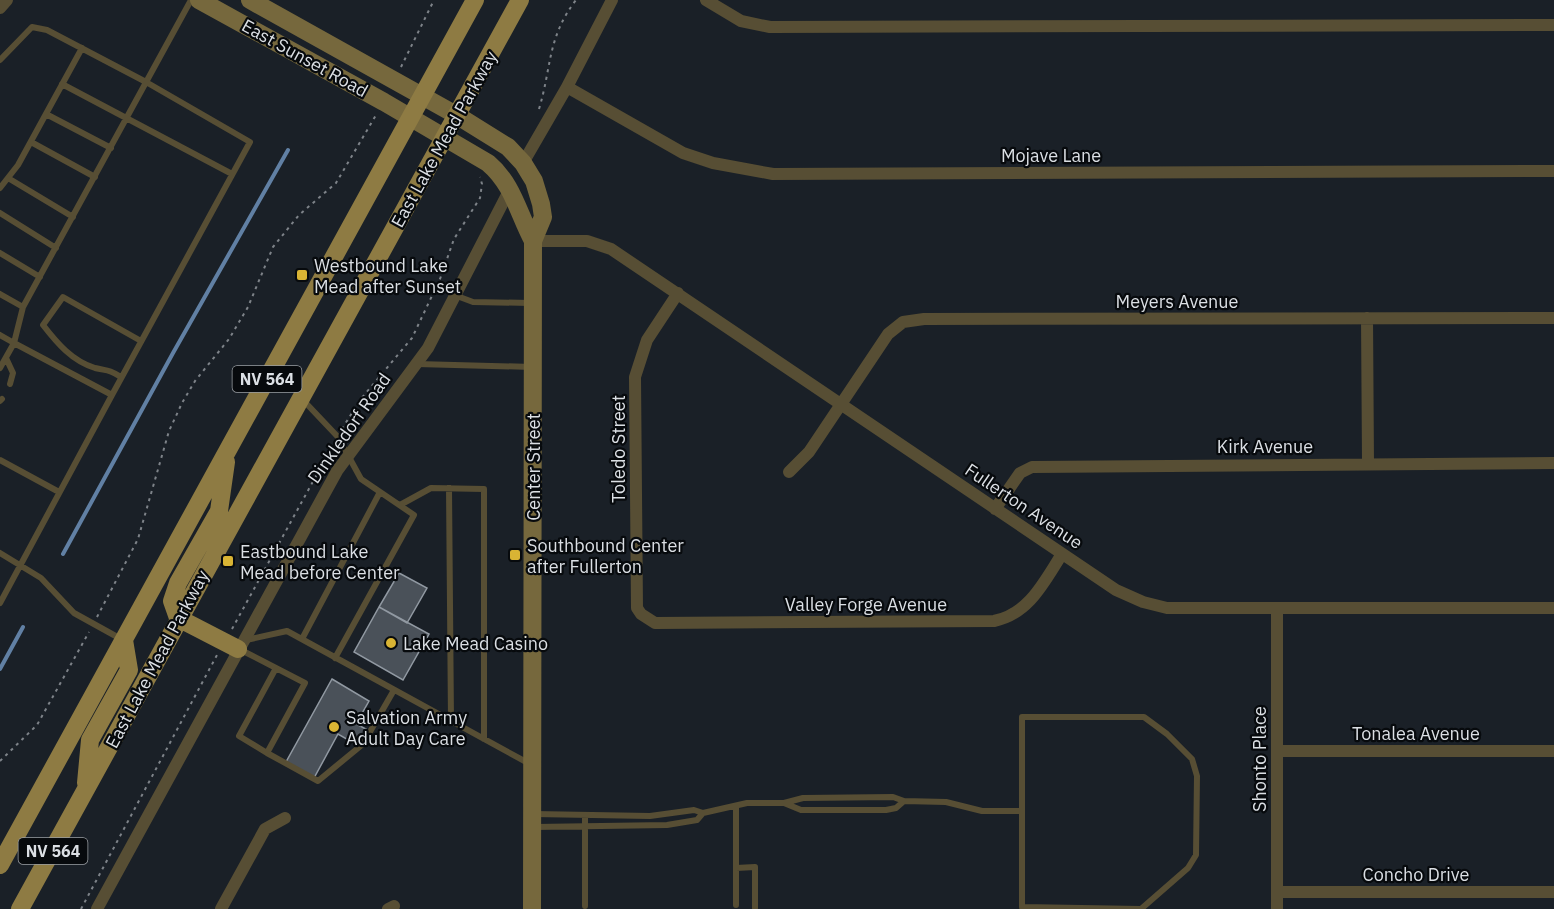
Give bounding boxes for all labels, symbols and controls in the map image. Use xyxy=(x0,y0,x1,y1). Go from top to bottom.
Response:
street label: East Sunset Road xyxy=(238,14,372,102)
street label: East Lake Mead Parkway xyxy=(386,47,502,231)
street label: Mojave Lane xyxy=(1001,144,1101,167)
place label: Westbound Lake Mead after Sunset xyxy=(314,254,461,298)
marker: Westbound Lake Mead after Sunset xyxy=(295,268,309,282)
street label: Meyers Avenue xyxy=(1116,290,1239,313)
road number: NV 564 xyxy=(232,366,302,392)
street label: Dinkledorf Road xyxy=(302,368,396,488)
street label: Toledo Street xyxy=(607,395,630,503)
street label: Center Street xyxy=(522,413,545,521)
street label: Kirk Avenue xyxy=(1217,435,1313,458)
street label: Fullerton Avenue xyxy=(961,458,1087,554)
place label: Southbound Center after Fullerton xyxy=(527,534,684,578)
place label: Eastbound Lake Mead before Center xyxy=(240,540,400,584)
marker: Southbound Center after Fullerton xyxy=(508,548,522,562)
marker: Eastbound Lake Mead before Center xyxy=(221,554,235,568)
street label: East Lake Mead Parkway xyxy=(100,566,214,752)
street label: Valley Forge Avenue xyxy=(785,593,947,616)
place label: Lake Mead Casino xyxy=(403,632,548,655)
marker: Lake Mead Casino xyxy=(384,636,398,650)
place label: Salvation Army Adult Day Care xyxy=(346,706,467,750)
street label: Shonto Place xyxy=(1248,706,1271,812)
marker: Salvation Army Adult Day Care xyxy=(327,720,341,734)
street label: Tonalea Avenue xyxy=(1352,722,1480,745)
road number: NV 564 xyxy=(19,838,88,864)
street label: Concho Drive xyxy=(1363,863,1470,886)

